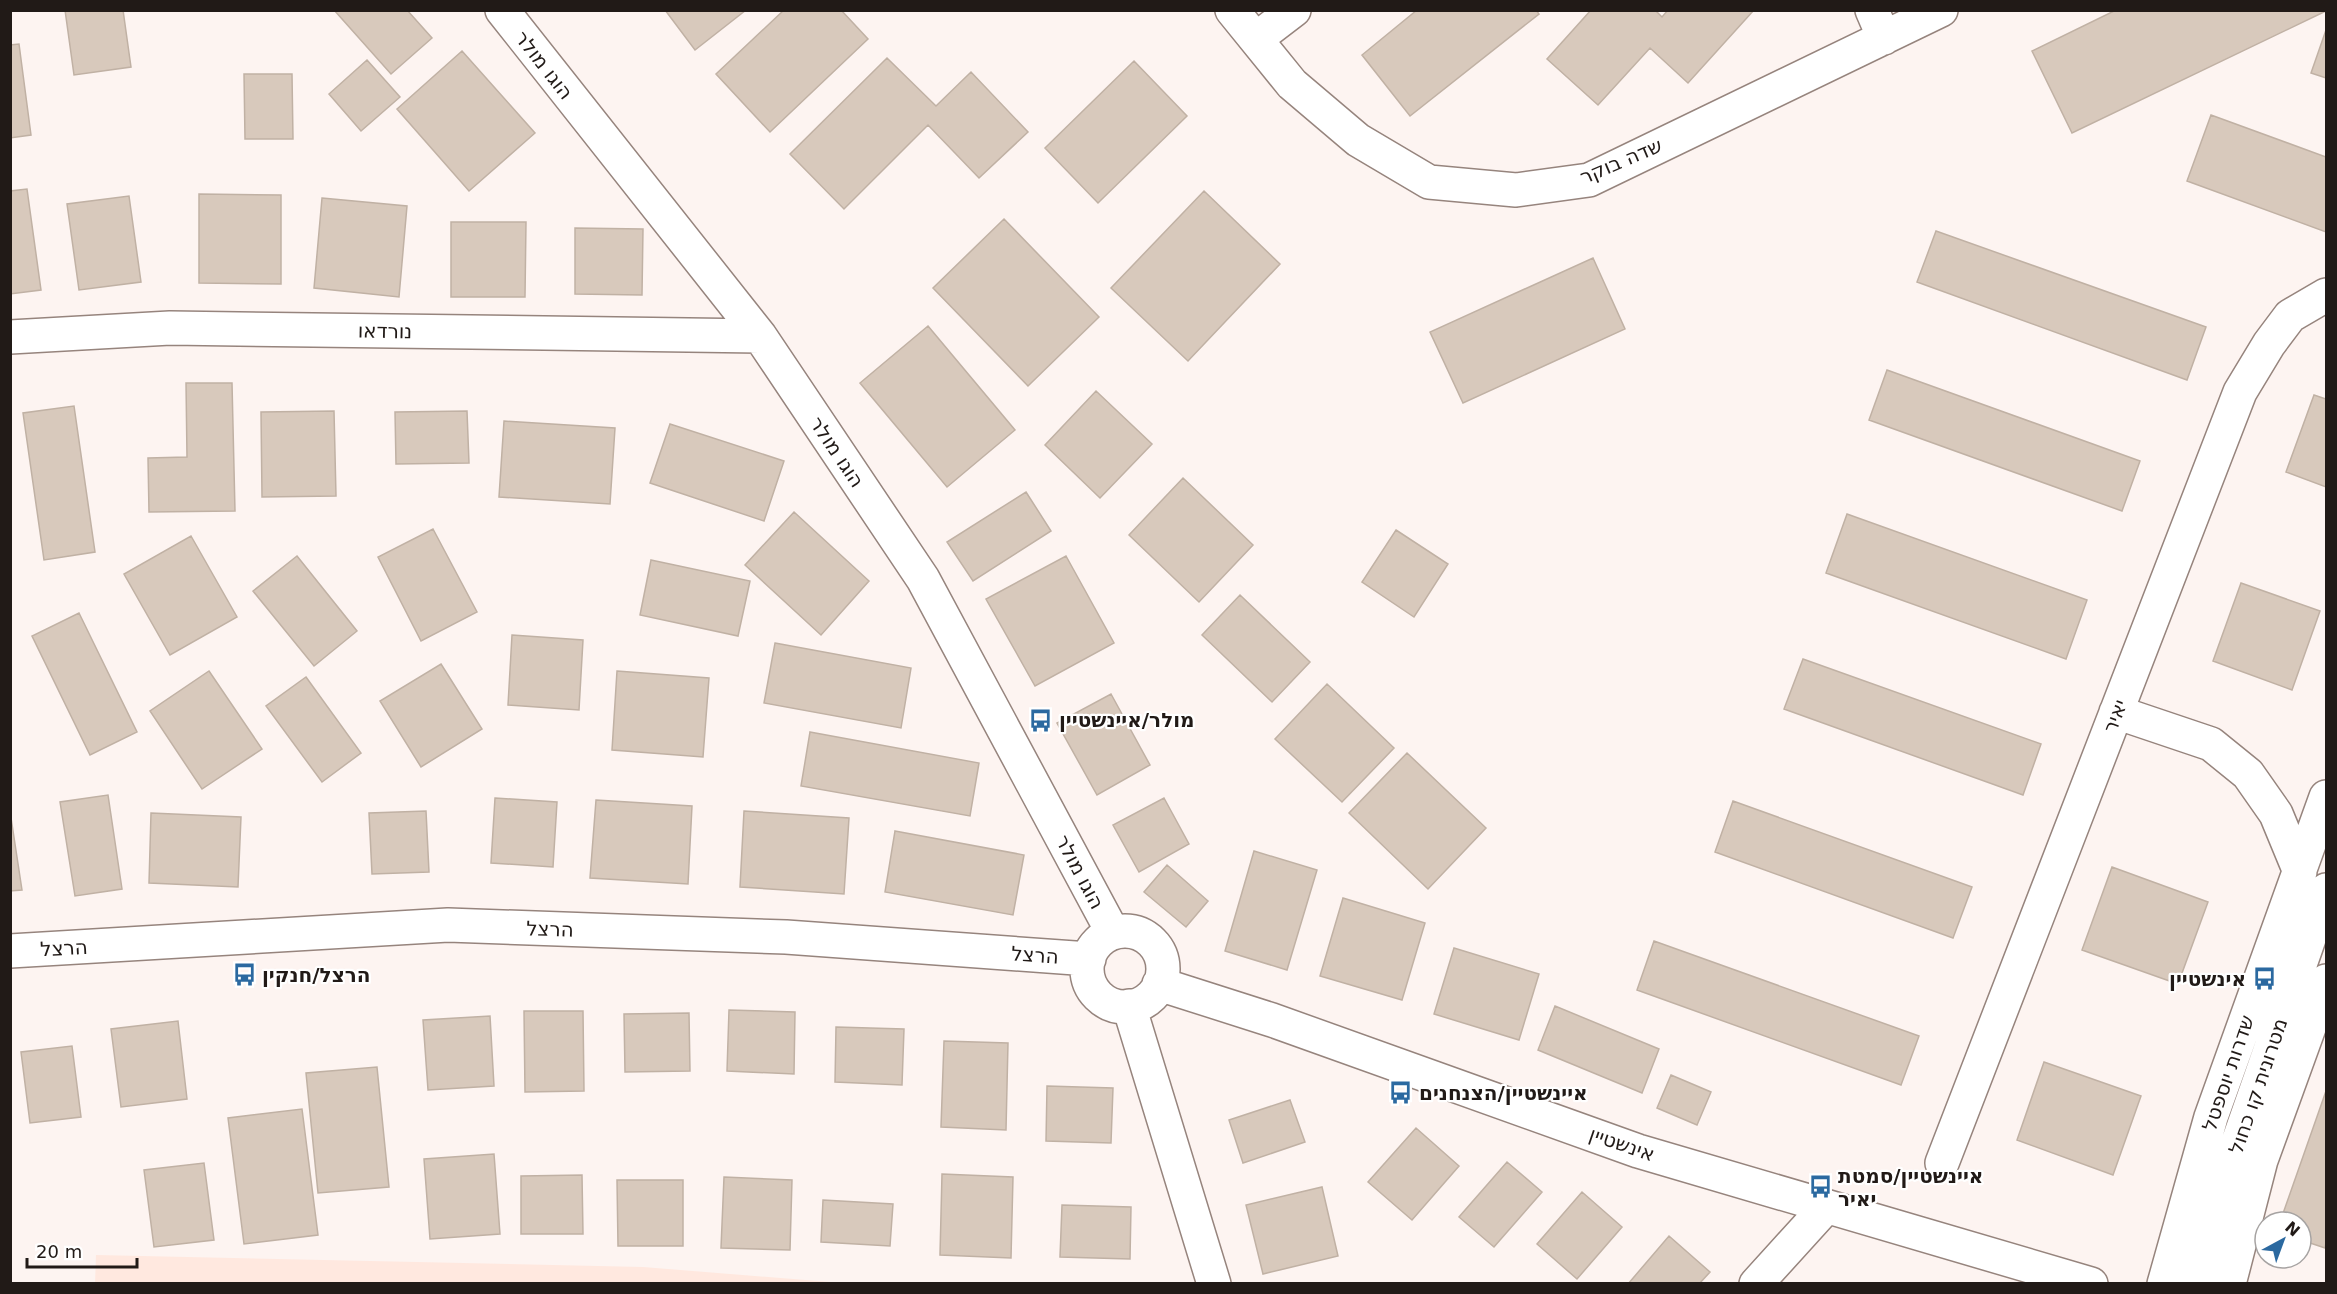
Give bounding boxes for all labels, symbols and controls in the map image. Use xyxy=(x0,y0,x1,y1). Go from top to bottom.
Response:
street label: הוגו מולר xyxy=(510,26,578,104)
street label: שדה בוקר xyxy=(1576,133,1666,189)
street label: נורדאו xyxy=(358,319,412,343)
street label: הוגו מולר xyxy=(805,412,869,492)
street label: יאיר xyxy=(2098,696,2132,736)
bus stop icon: מולר/איינשטיין xyxy=(1028,707,1054,733)
place label: מולר/איינשטיין xyxy=(1059,708,1195,732)
street label: הוגו מולר xyxy=(1051,831,1109,913)
street label: הרצל xyxy=(526,916,574,942)
street label: הרצל xyxy=(40,935,88,961)
street label: הרצל xyxy=(1010,941,1060,969)
bus stop icon: הרצל/חנקין xyxy=(231,962,257,988)
place label: הרצל/חנקין xyxy=(262,963,371,987)
bus stop icon: אינשטיין xyxy=(2251,966,2277,992)
place label: אינשטיין xyxy=(2169,967,2246,991)
street label: שדרות יוספטל xyxy=(2197,1012,2259,1134)
street label: מטרונית קו כחול xyxy=(2224,1015,2292,1157)
bus stop icon: איינשטיין/הצנחנים xyxy=(1388,1080,1414,1106)
place label: איינשטיין/הצנחנים xyxy=(1419,1081,1588,1105)
street label: אינשטיין xyxy=(1586,1122,1658,1166)
place label: איינשטיין/סמטת יאיר xyxy=(1838,1164,1983,1211)
bus stop icon: איינשטיין/סמטת יאיר xyxy=(1807,1174,1833,1200)
north arrow xyxy=(2253,1210,2313,1270)
text: N xyxy=(2281,1217,2304,1241)
scale bar xyxy=(27,1231,136,1269)
text: 20 m xyxy=(36,1241,82,1262)

